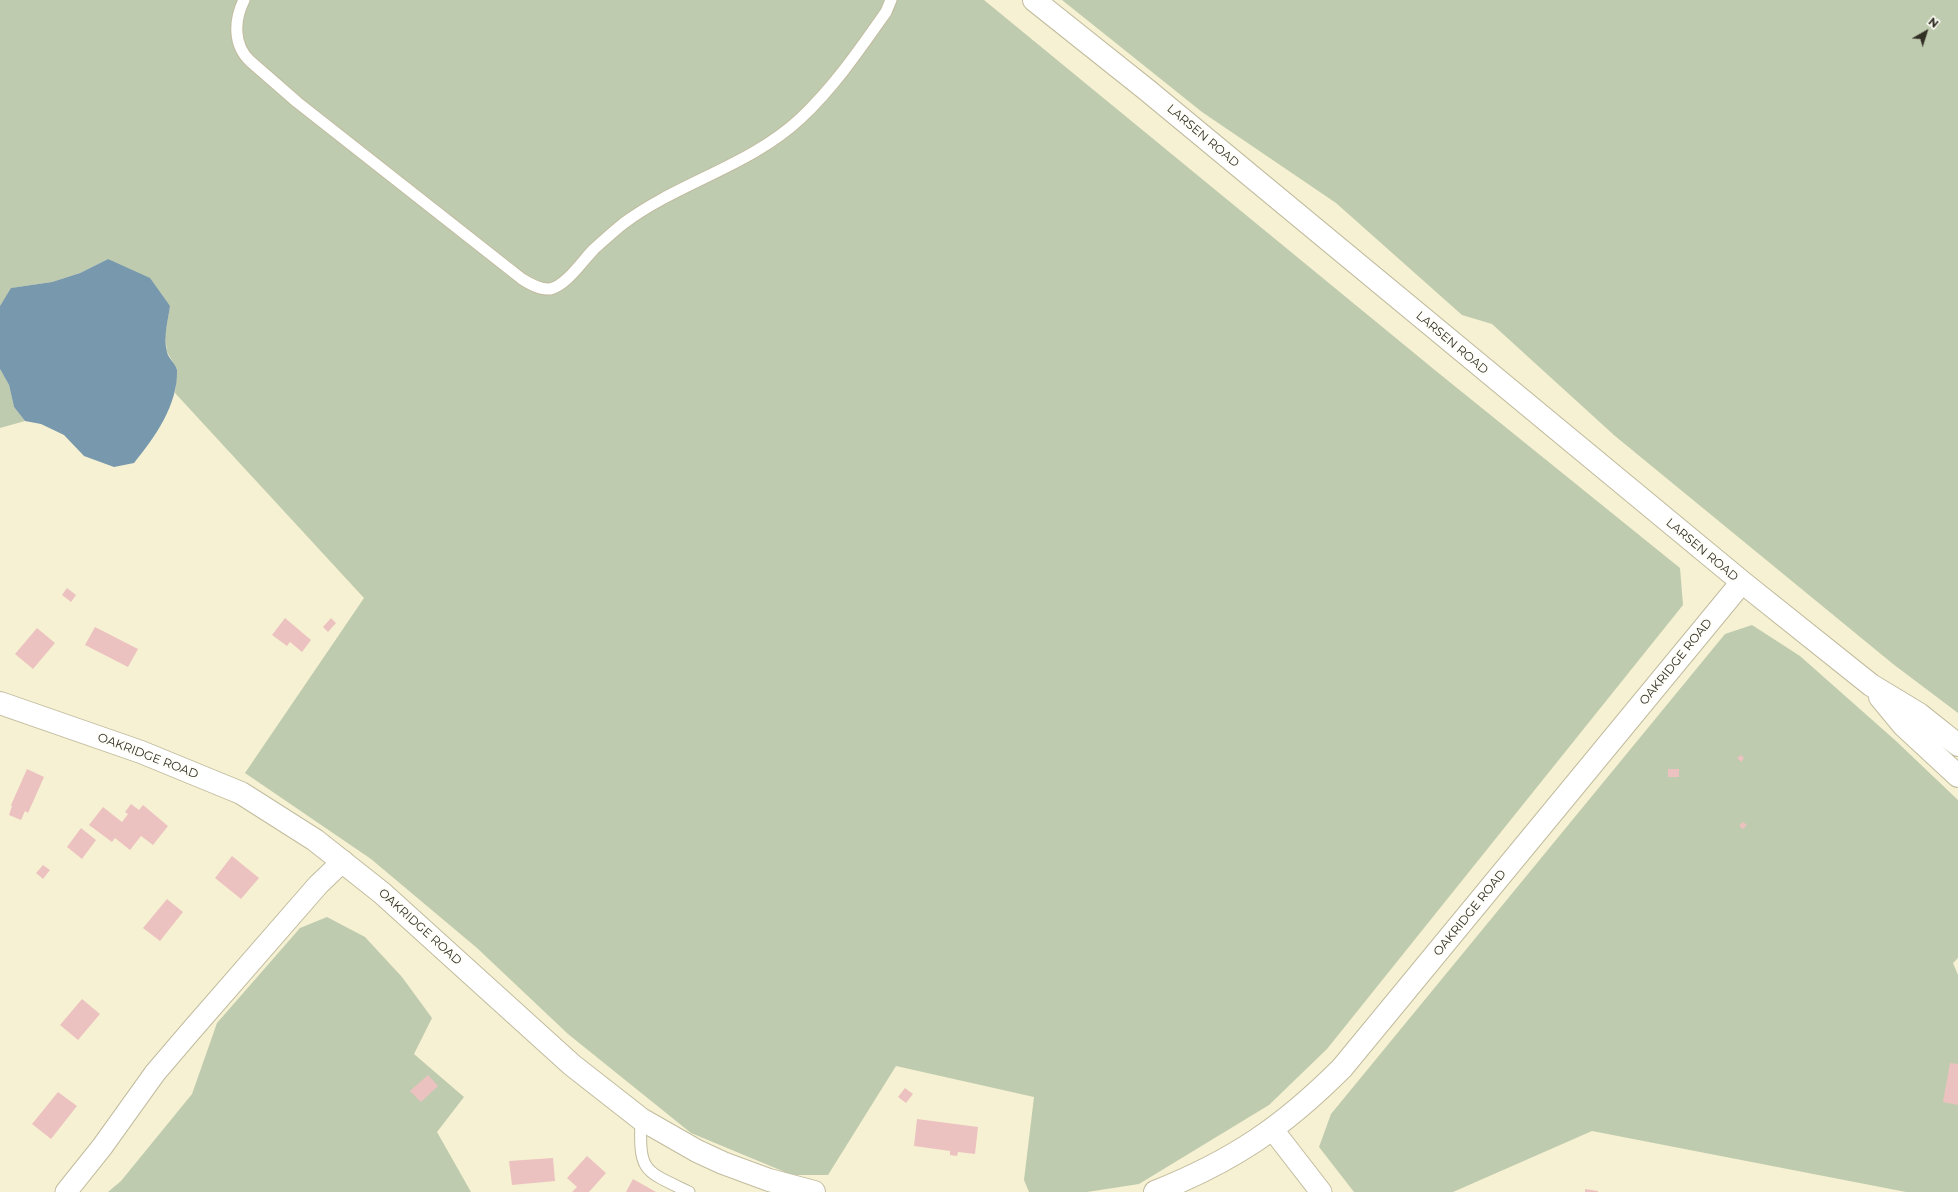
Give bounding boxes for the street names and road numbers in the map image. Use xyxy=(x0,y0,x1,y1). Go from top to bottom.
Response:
street label: LARSEN ROAD xyxy=(1164,102,1242,170)
street label: LARSEN ROAD xyxy=(1413,309,1491,377)
street label: LARSEN ROAD xyxy=(1663,516,1741,584)
street label: OAKRIDGE ROAD xyxy=(1637,616,1715,708)
street label: OAKRIDGE ROAD xyxy=(96,730,200,782)
street label: OAKRIDGE ROAD xyxy=(1431,867,1509,959)
street label: OAKRIDGE ROAD xyxy=(375,886,465,968)

